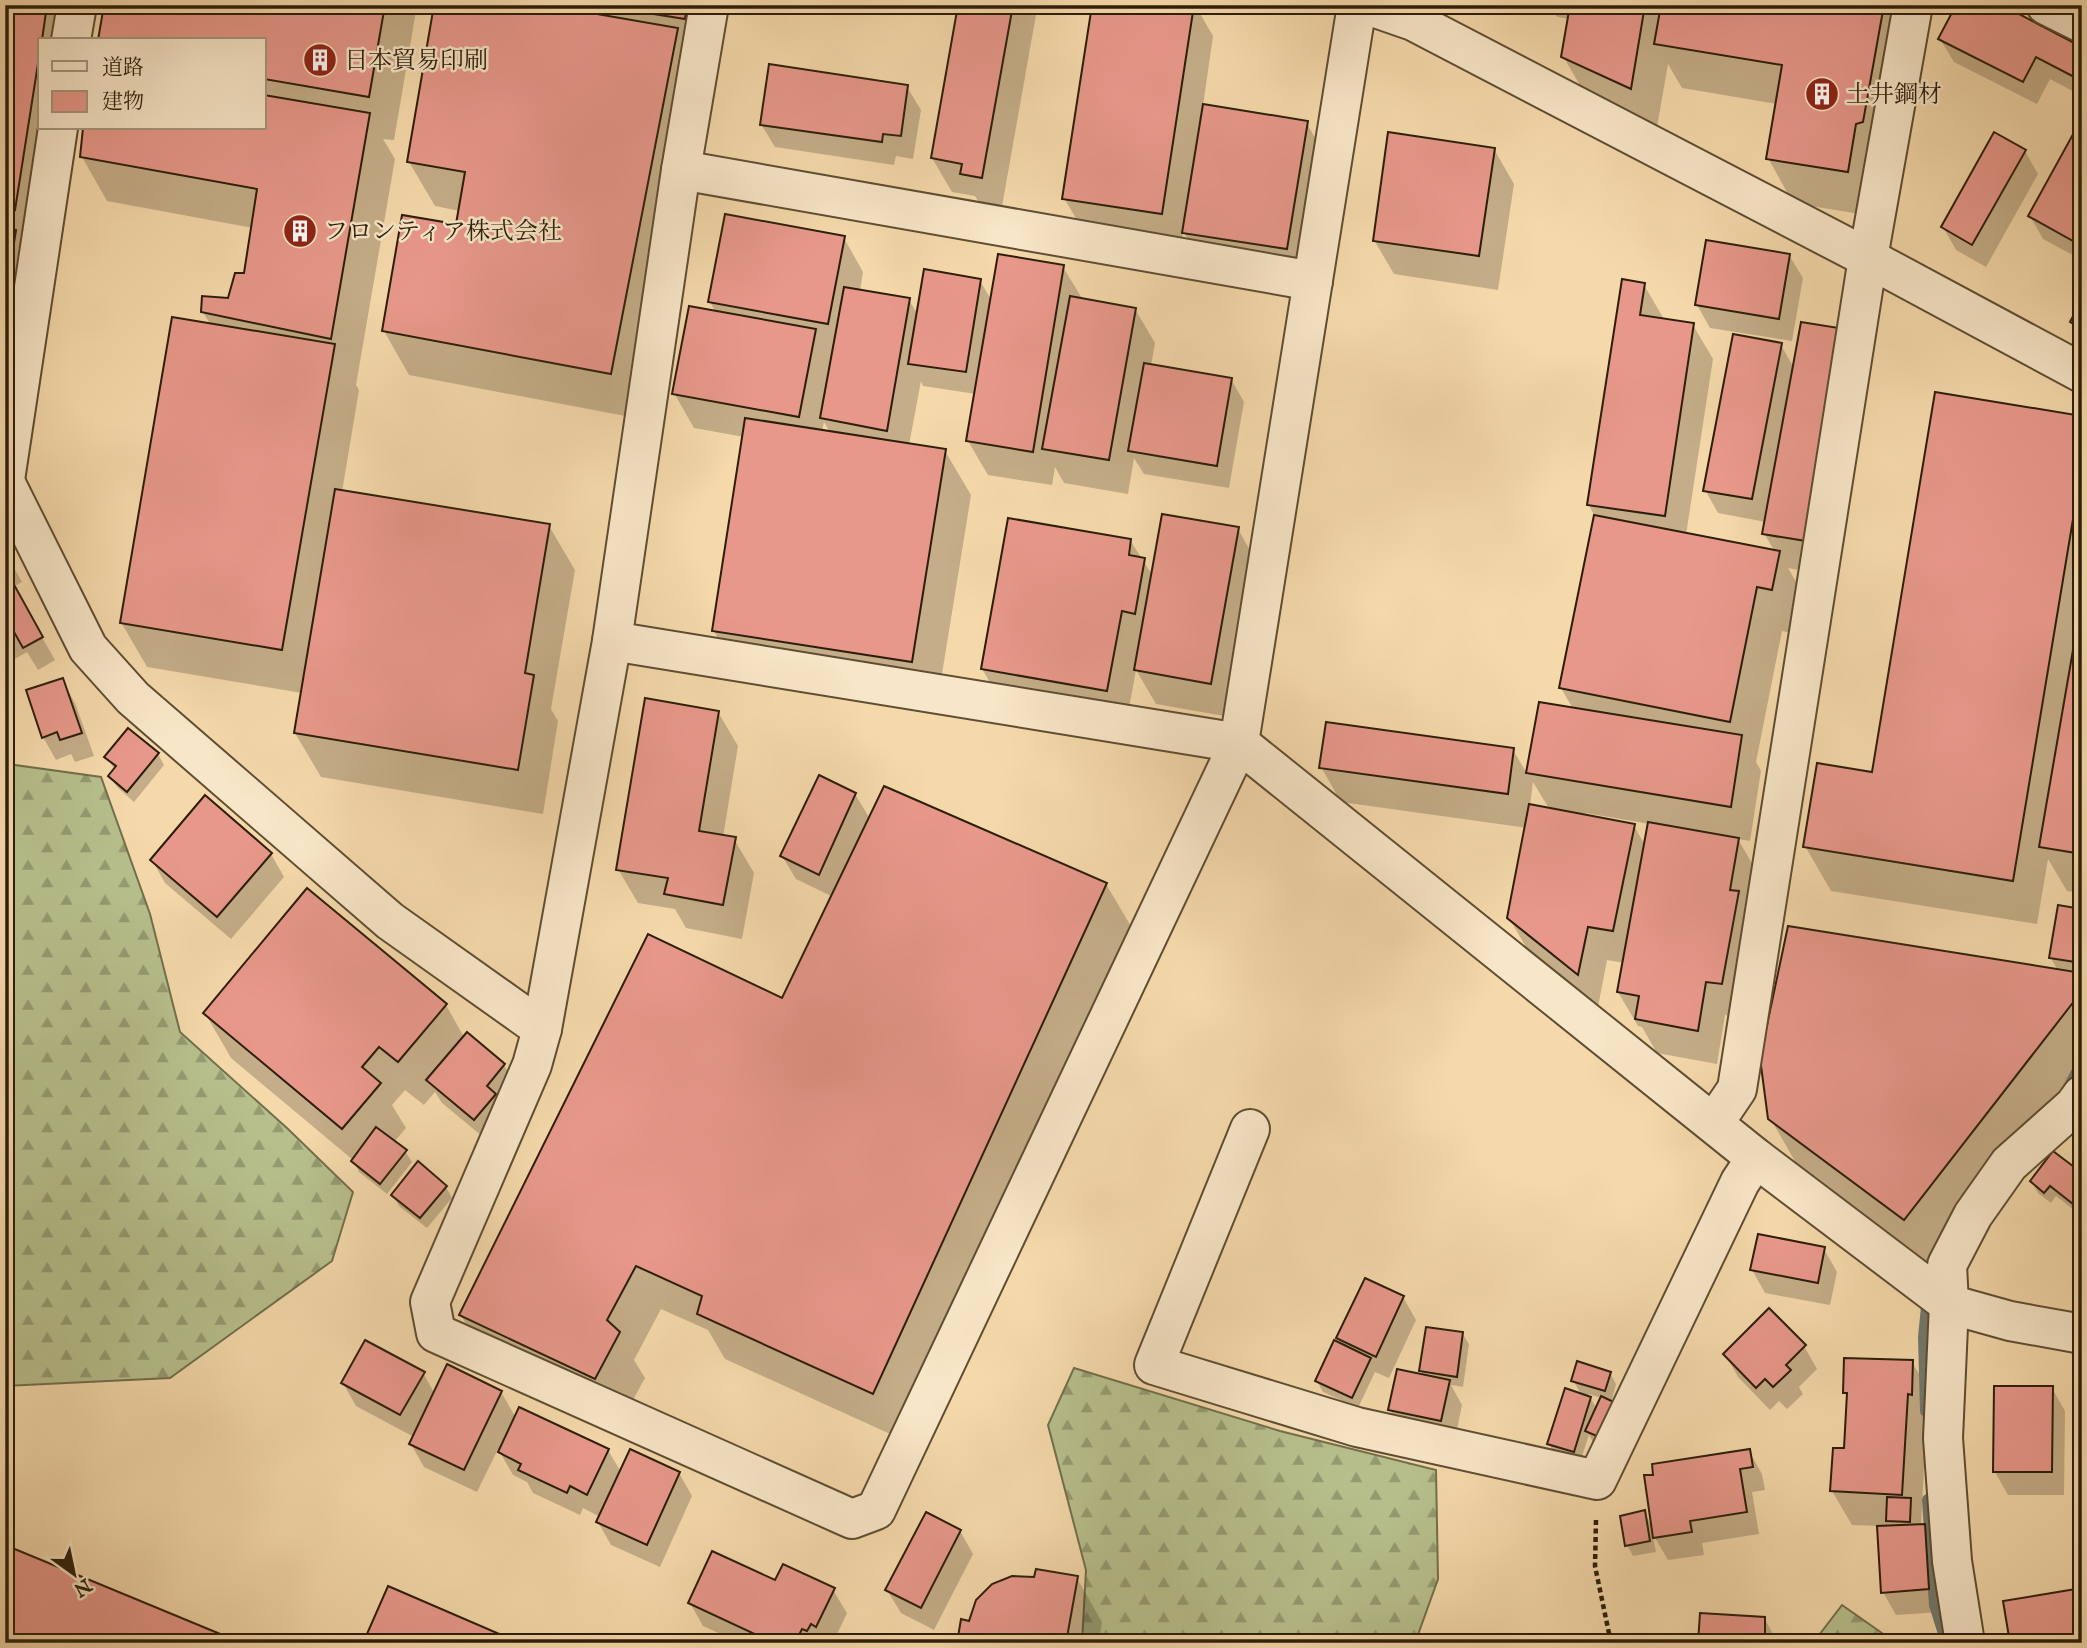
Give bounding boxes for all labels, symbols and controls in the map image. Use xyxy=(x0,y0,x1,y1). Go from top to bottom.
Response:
legend xyxy=(38,38,266,130)
building icon: 日本貿易印刷 xyxy=(301,41,339,79)
place label: 日本貿易印刷 xyxy=(344,46,488,77)
text: 道路 xyxy=(102,55,144,82)
building icon: 土井鋼材 xyxy=(1803,75,1841,113)
place label: 土井鋼材 xyxy=(1846,80,1942,111)
text: 建物 xyxy=(102,89,144,116)
building icon: フロンティア株式会社 xyxy=(281,212,319,250)
place label: フロンティア株式会社 xyxy=(324,217,562,248)
north arrow xyxy=(38,1540,108,1610)
text: N xyxy=(68,1571,96,1601)

